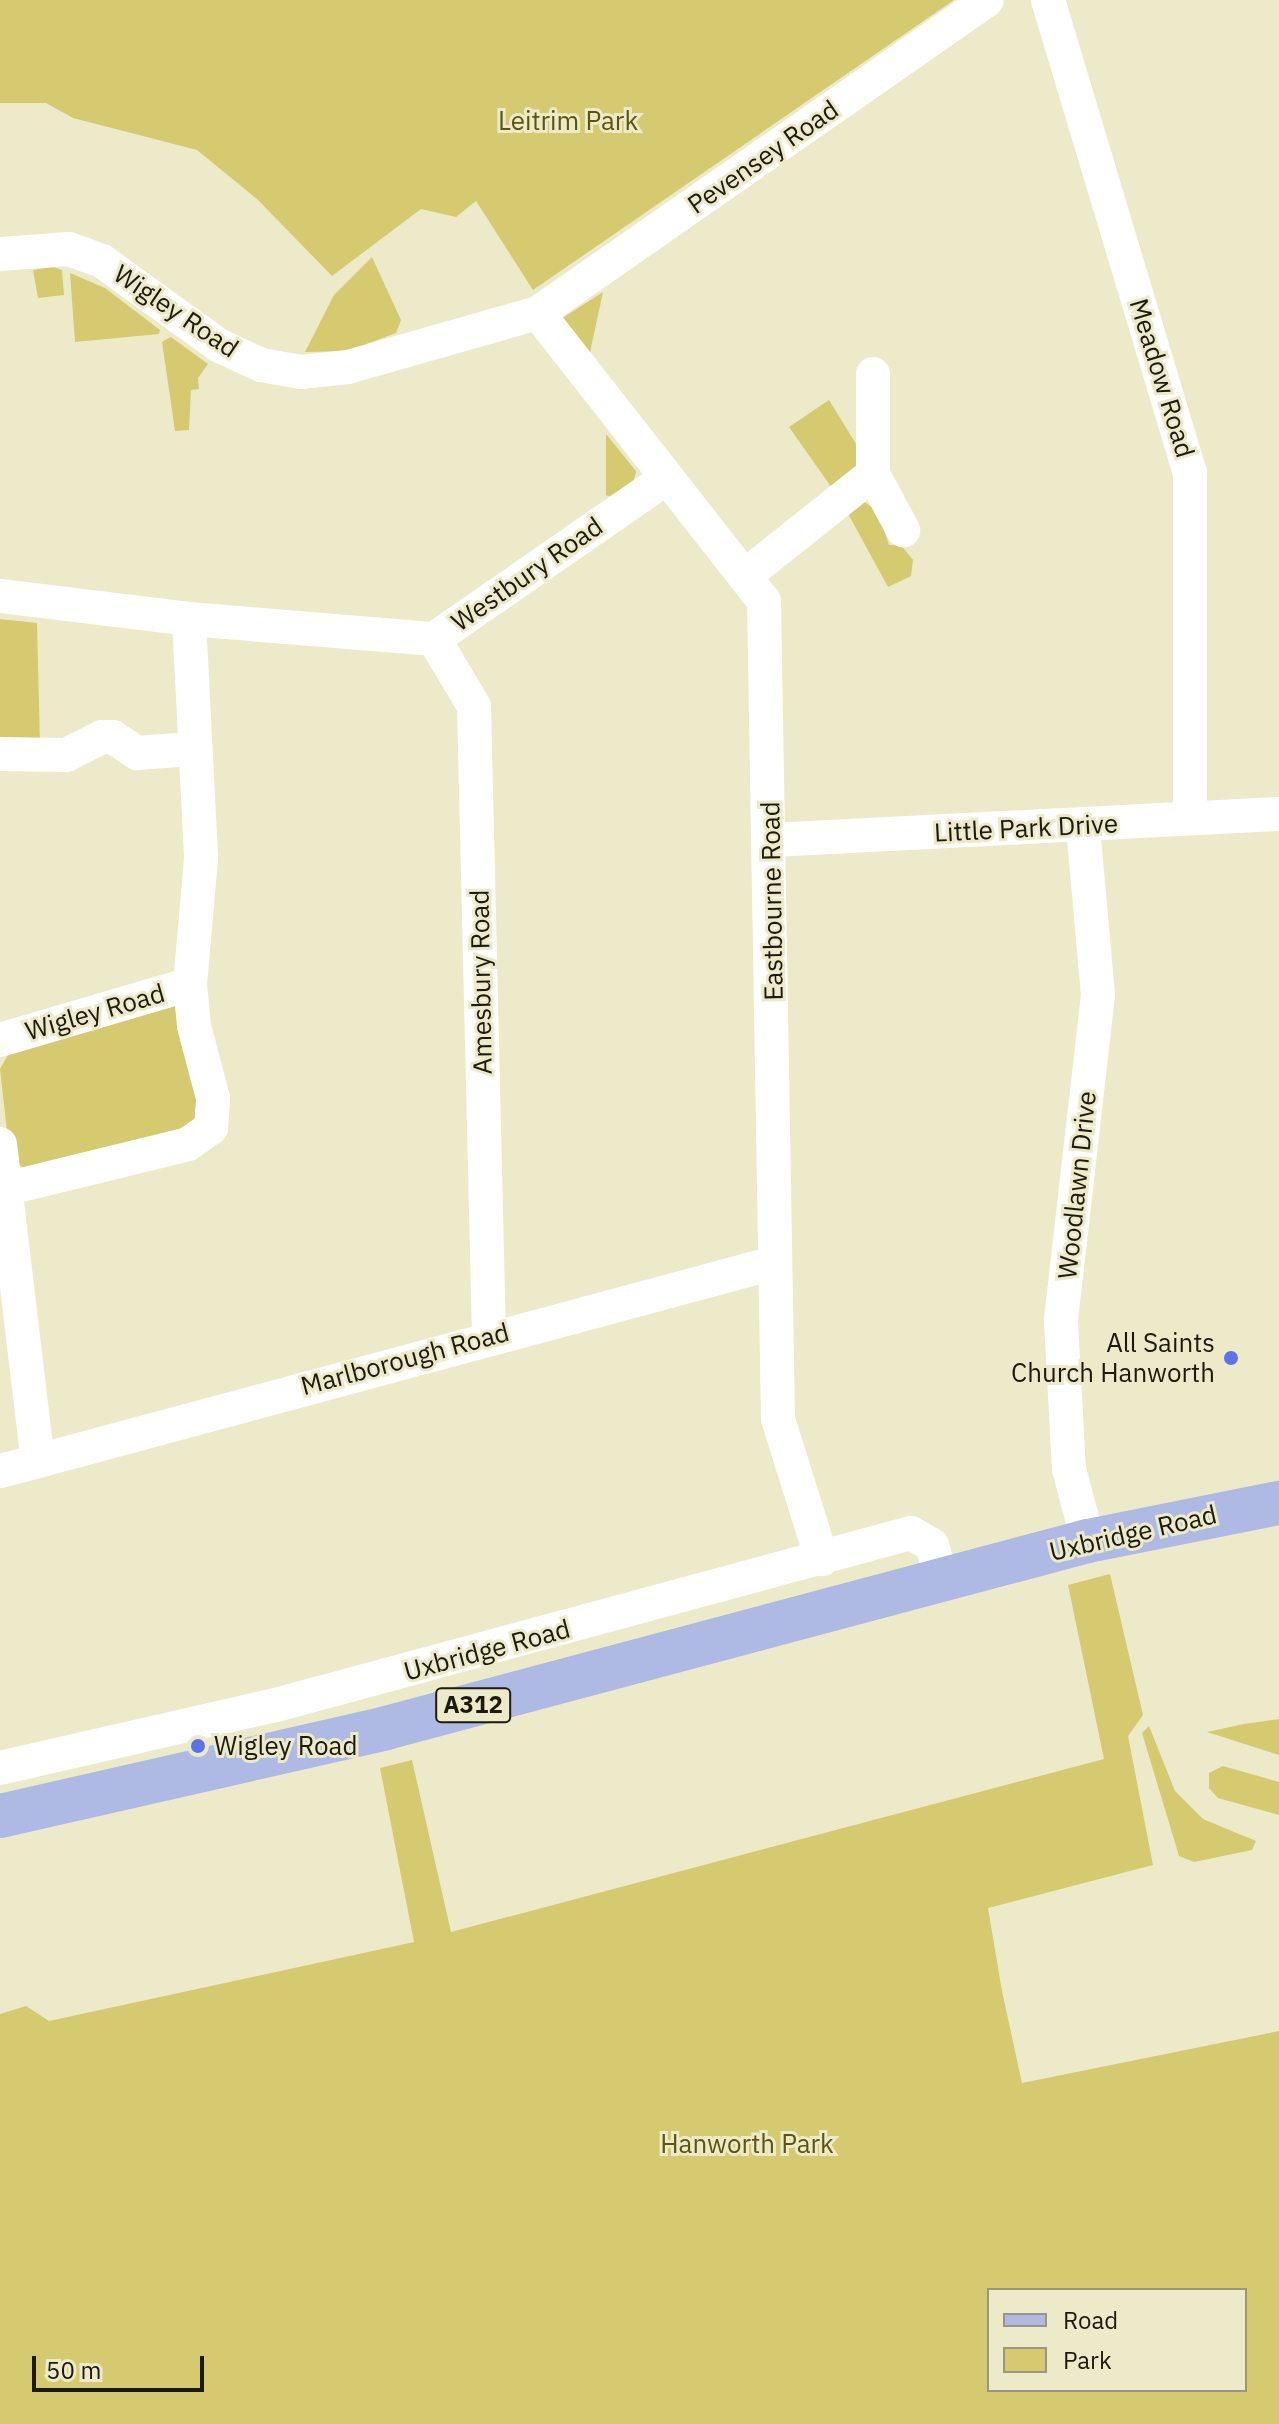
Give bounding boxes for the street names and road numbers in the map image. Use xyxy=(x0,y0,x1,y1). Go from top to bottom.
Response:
street label: Pevensey Road xyxy=(682,94,844,220)
street label: Wigley Road xyxy=(108,258,244,364)
street label: Meadow Road xyxy=(1123,295,1201,461)
street label: Westbury Road xyxy=(445,510,609,638)
street label: Eastbourne Road xyxy=(755,801,789,1001)
street label: Little Park Drive xyxy=(933,808,1119,848)
street label: Amesbury Road xyxy=(464,889,498,1075)
street label: Wigley Road xyxy=(22,977,168,1047)
street label: Woodlawn Drive xyxy=(1052,1089,1102,1281)
street label: Marlborough Road xyxy=(297,1316,513,1402)
street label: Uxbridge Road xyxy=(1046,1499,1220,1567)
street label: Uxbridge Road xyxy=(400,1613,574,1687)
road number: A312 xyxy=(435,1685,511,1725)

